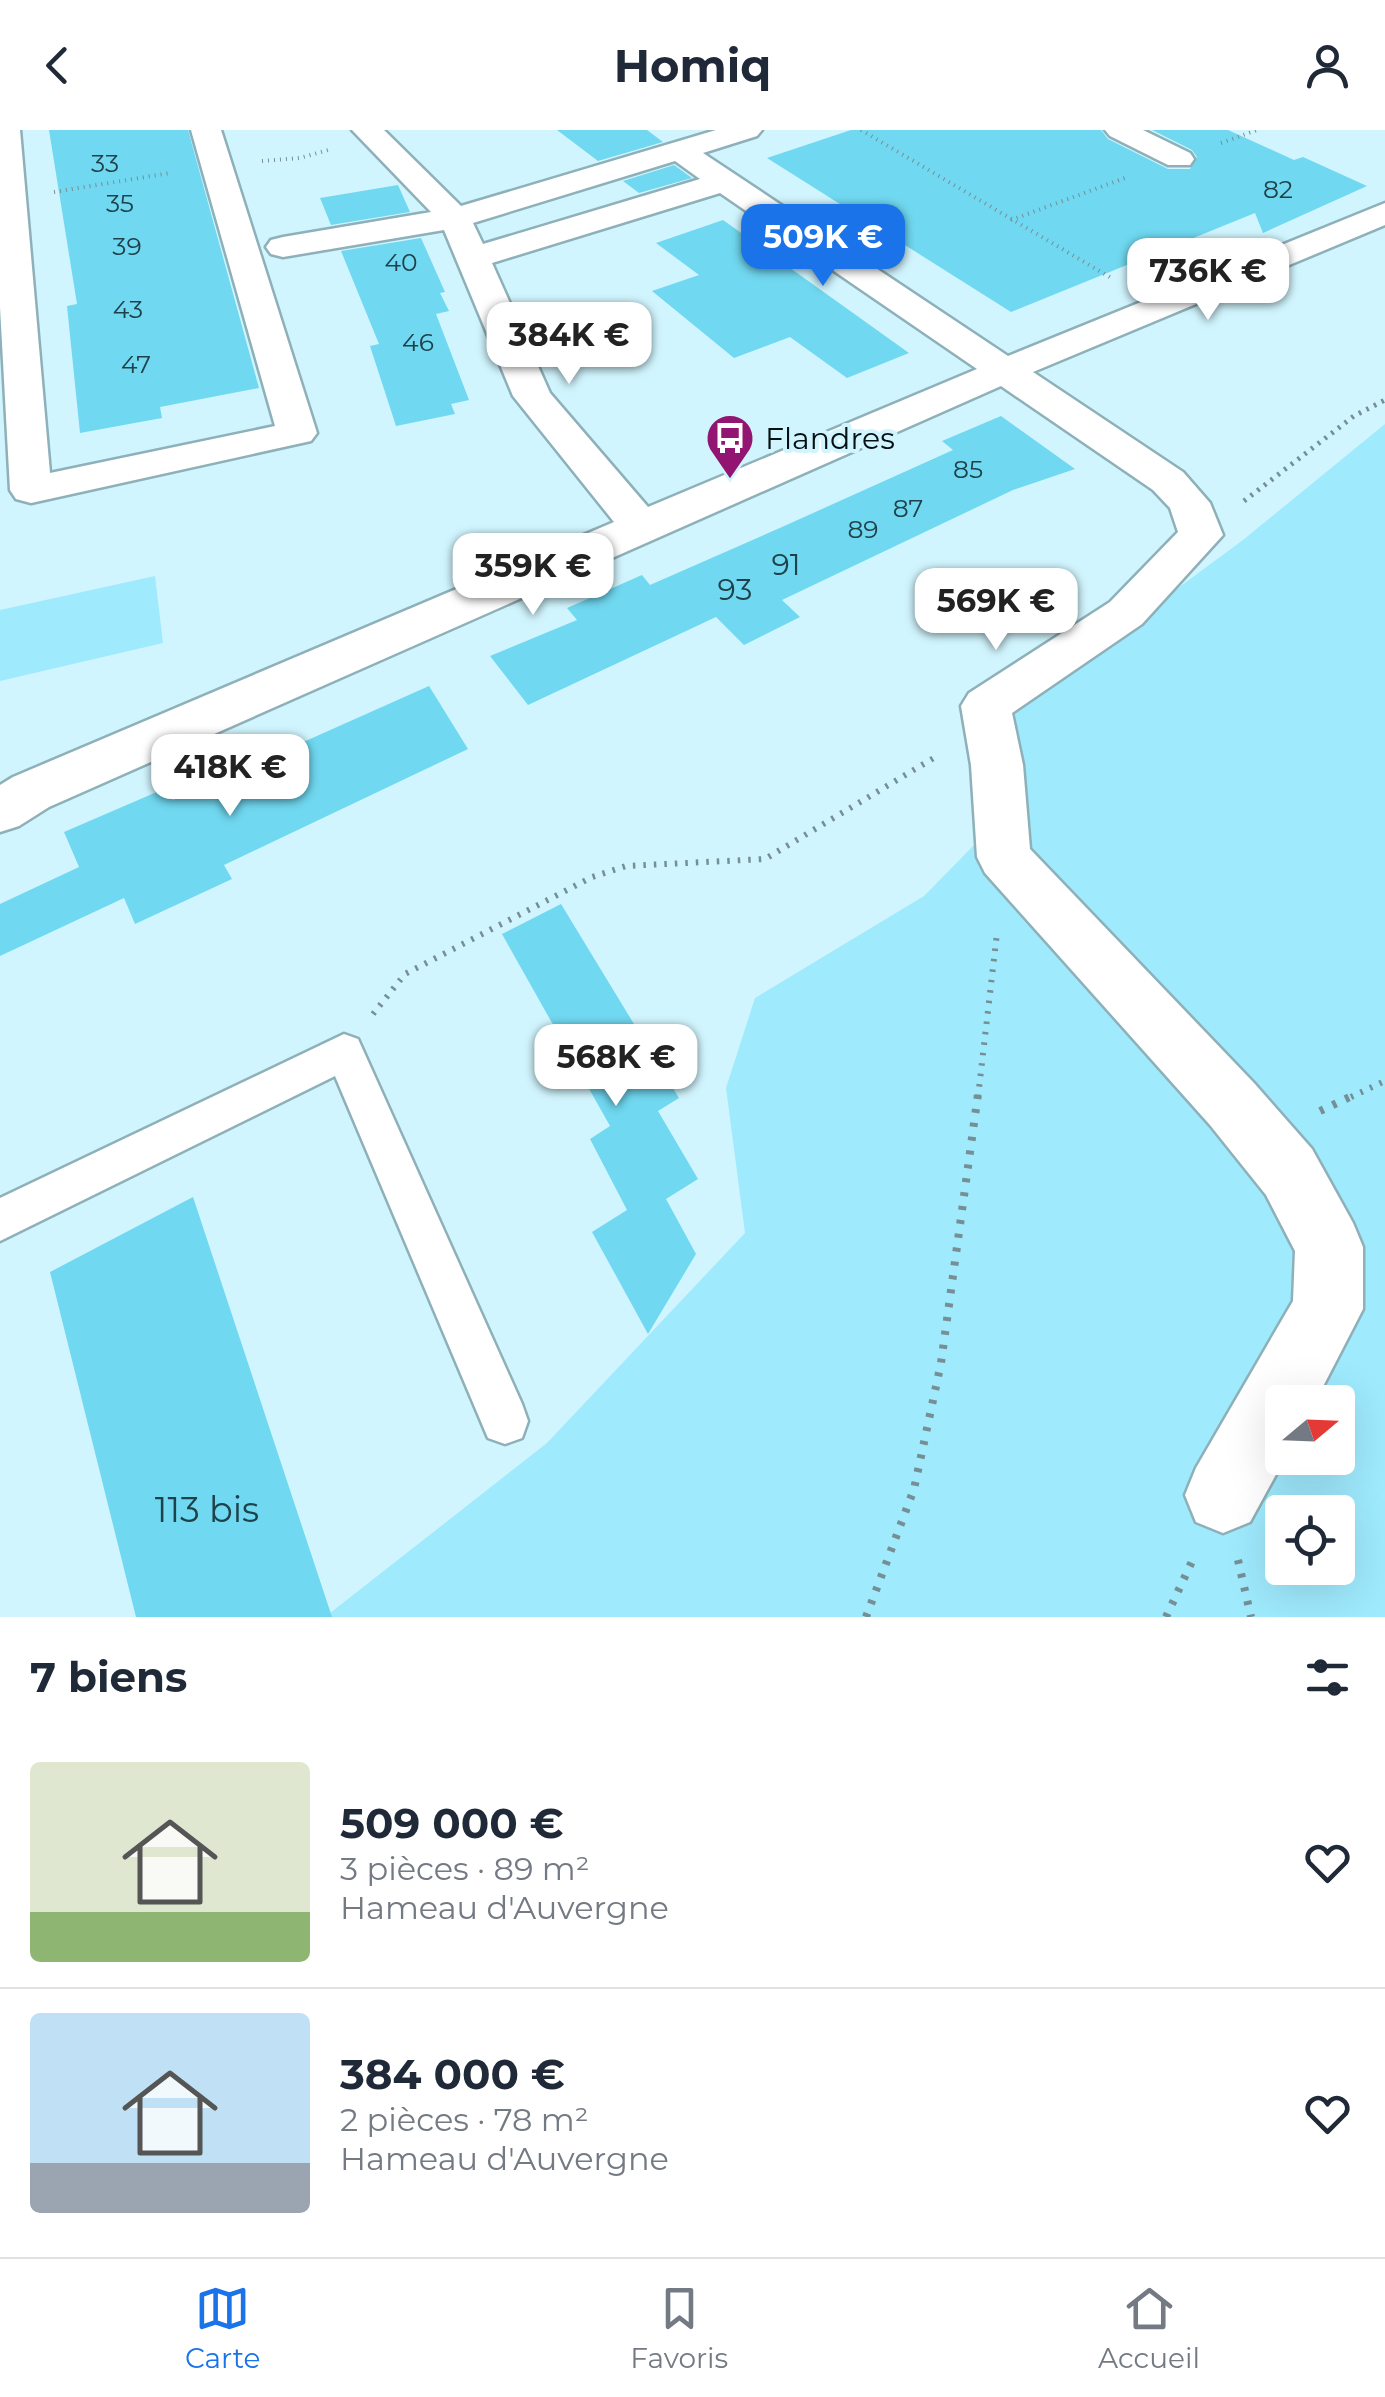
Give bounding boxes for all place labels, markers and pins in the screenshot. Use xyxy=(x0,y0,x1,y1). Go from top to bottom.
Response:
pin: 509K € xyxy=(742,204,904,289)
pin: 736K € xyxy=(1127,238,1289,323)
pin: 384K € xyxy=(488,302,650,387)
bus stop icon: Flandres xyxy=(704,412,756,480)
place label: Flandres xyxy=(765,420,895,457)
pin: 359K € xyxy=(452,533,614,618)
pin: 569K € xyxy=(915,568,1077,653)
pin: 418K € xyxy=(149,734,311,819)
pin: 568K € xyxy=(535,1024,697,1109)

